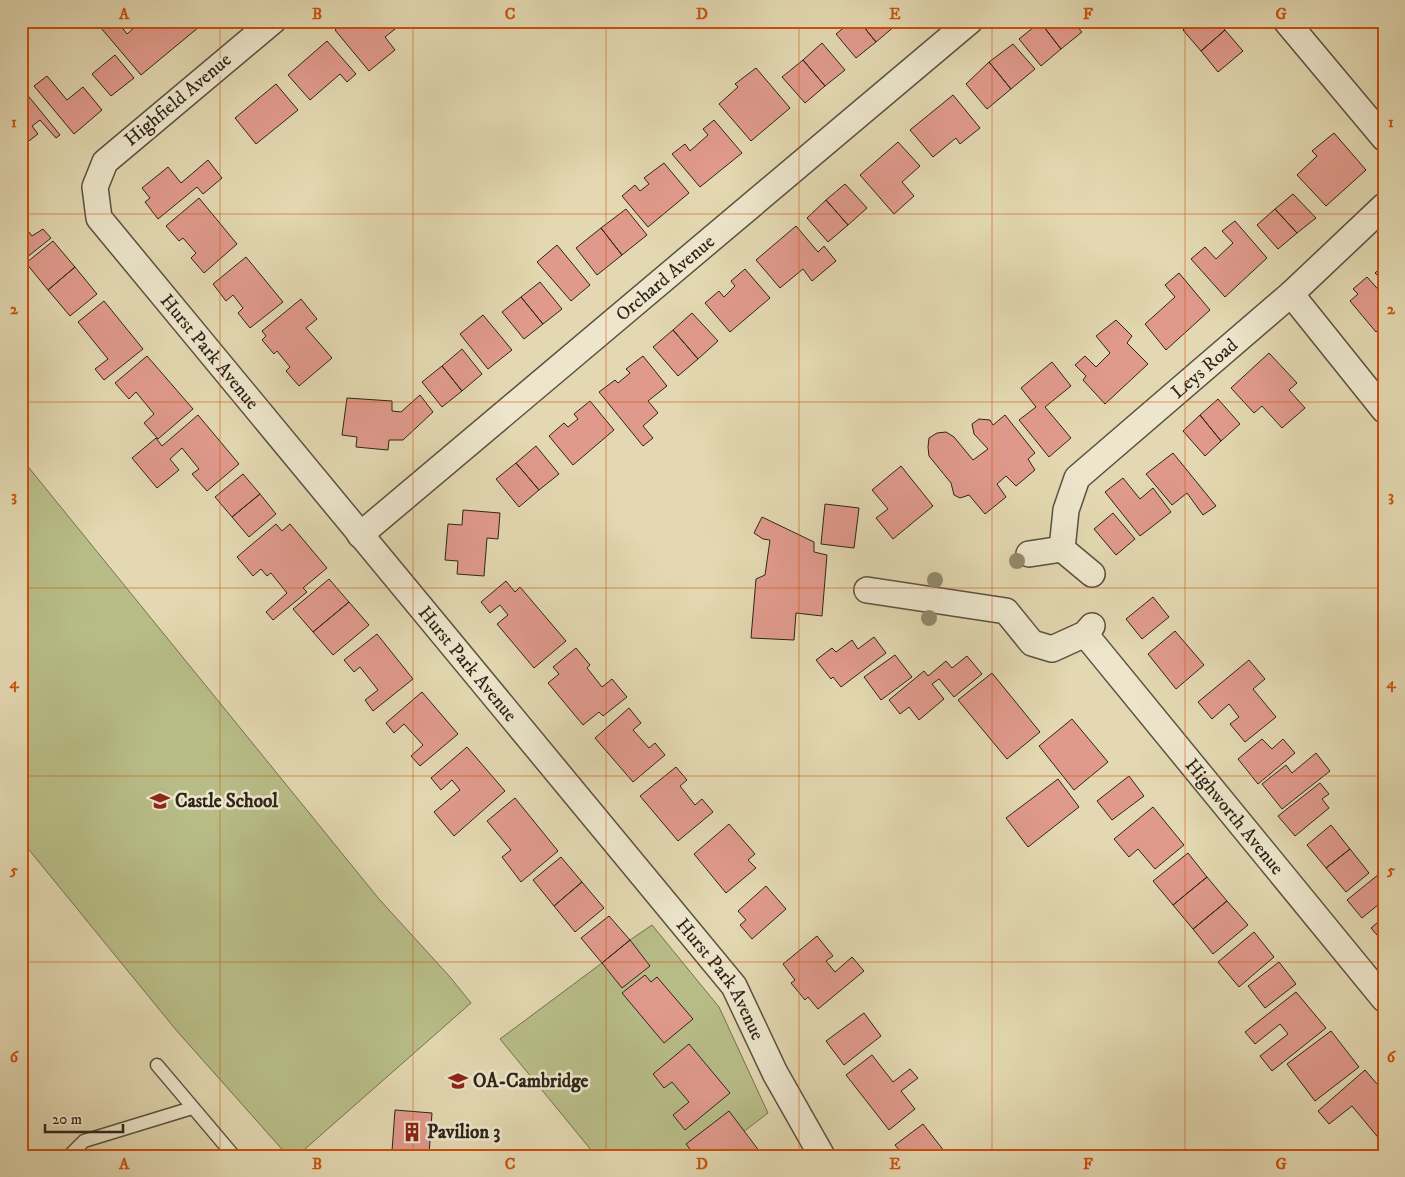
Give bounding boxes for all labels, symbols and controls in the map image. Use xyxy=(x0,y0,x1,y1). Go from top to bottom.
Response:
text: A xyxy=(118,4,130,24)
text: B xyxy=(312,4,322,24)
text: C xyxy=(505,4,515,24)
text: D xyxy=(696,4,708,24)
text: E xyxy=(889,4,901,24)
text: F xyxy=(1083,4,1093,24)
text: G xyxy=(1275,4,1287,24)
street label: Highfield Avenue xyxy=(120,48,236,151)
text: 1 xyxy=(11,112,17,132)
text: 1 xyxy=(1388,112,1394,132)
street label: Orchard Avenue xyxy=(611,230,719,326)
street label: Hurst Park Avenue xyxy=(155,289,264,414)
text: 2 xyxy=(10,299,19,319)
text: 2 xyxy=(1387,299,1396,319)
street label: Leys Road xyxy=(1166,333,1243,403)
text: 3 xyxy=(11,486,17,506)
text: 3 xyxy=(1388,486,1394,506)
street label: Hurst Park Avenue xyxy=(413,601,522,726)
text: 4 xyxy=(8,673,19,693)
text: 4 xyxy=(1385,673,1396,693)
street label: Highworth Avenue xyxy=(1180,754,1289,879)
school or university icon: Castle School xyxy=(149,790,171,812)
place label: Castle School xyxy=(175,790,278,813)
text: 5 xyxy=(9,860,18,880)
text: 5 xyxy=(1386,860,1395,880)
street label: Hurst Park Avenue xyxy=(671,914,769,1044)
text: 6 xyxy=(10,1047,20,1067)
text: 6 xyxy=(1387,1047,1397,1067)
school or university icon: OA-Cambridge xyxy=(447,1070,469,1092)
place label: OA-Cambridge xyxy=(473,1070,589,1093)
scale bar xyxy=(45,1102,122,1134)
text: 20 m xyxy=(52,1110,82,1129)
building icon: Pavilion 3 xyxy=(401,1121,423,1143)
place label: Pavilion 3 xyxy=(427,1121,500,1144)
text: A xyxy=(118,1154,130,1174)
text: B xyxy=(312,1154,322,1174)
text: C xyxy=(505,1154,515,1174)
text: D xyxy=(696,1154,708,1174)
text: E xyxy=(889,1154,901,1174)
text: F xyxy=(1083,1154,1093,1174)
text: G xyxy=(1275,1154,1287,1174)

